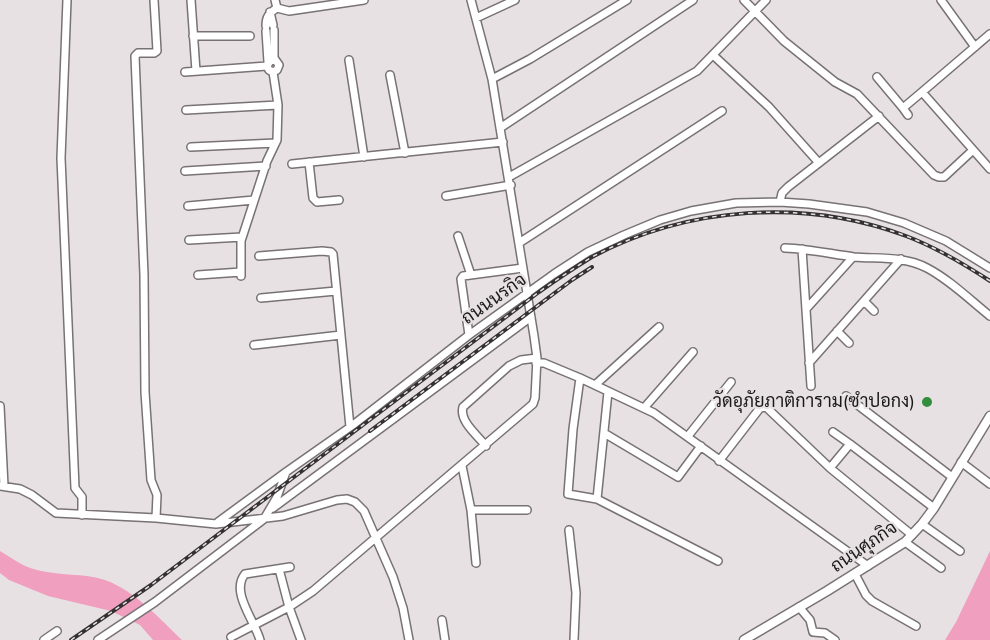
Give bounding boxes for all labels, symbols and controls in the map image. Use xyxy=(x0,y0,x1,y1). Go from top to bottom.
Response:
street label: ถนนนรกิจ xyxy=(458,269,530,329)
place label: วัดอุภัยภาติการาม(ซำปอกง) xyxy=(713,391,915,413)
marker: วัดอุภัยภาติการาม(ซำปอกง) xyxy=(920,395,934,409)
street label: ถนนศุภกิจ xyxy=(827,517,901,577)

